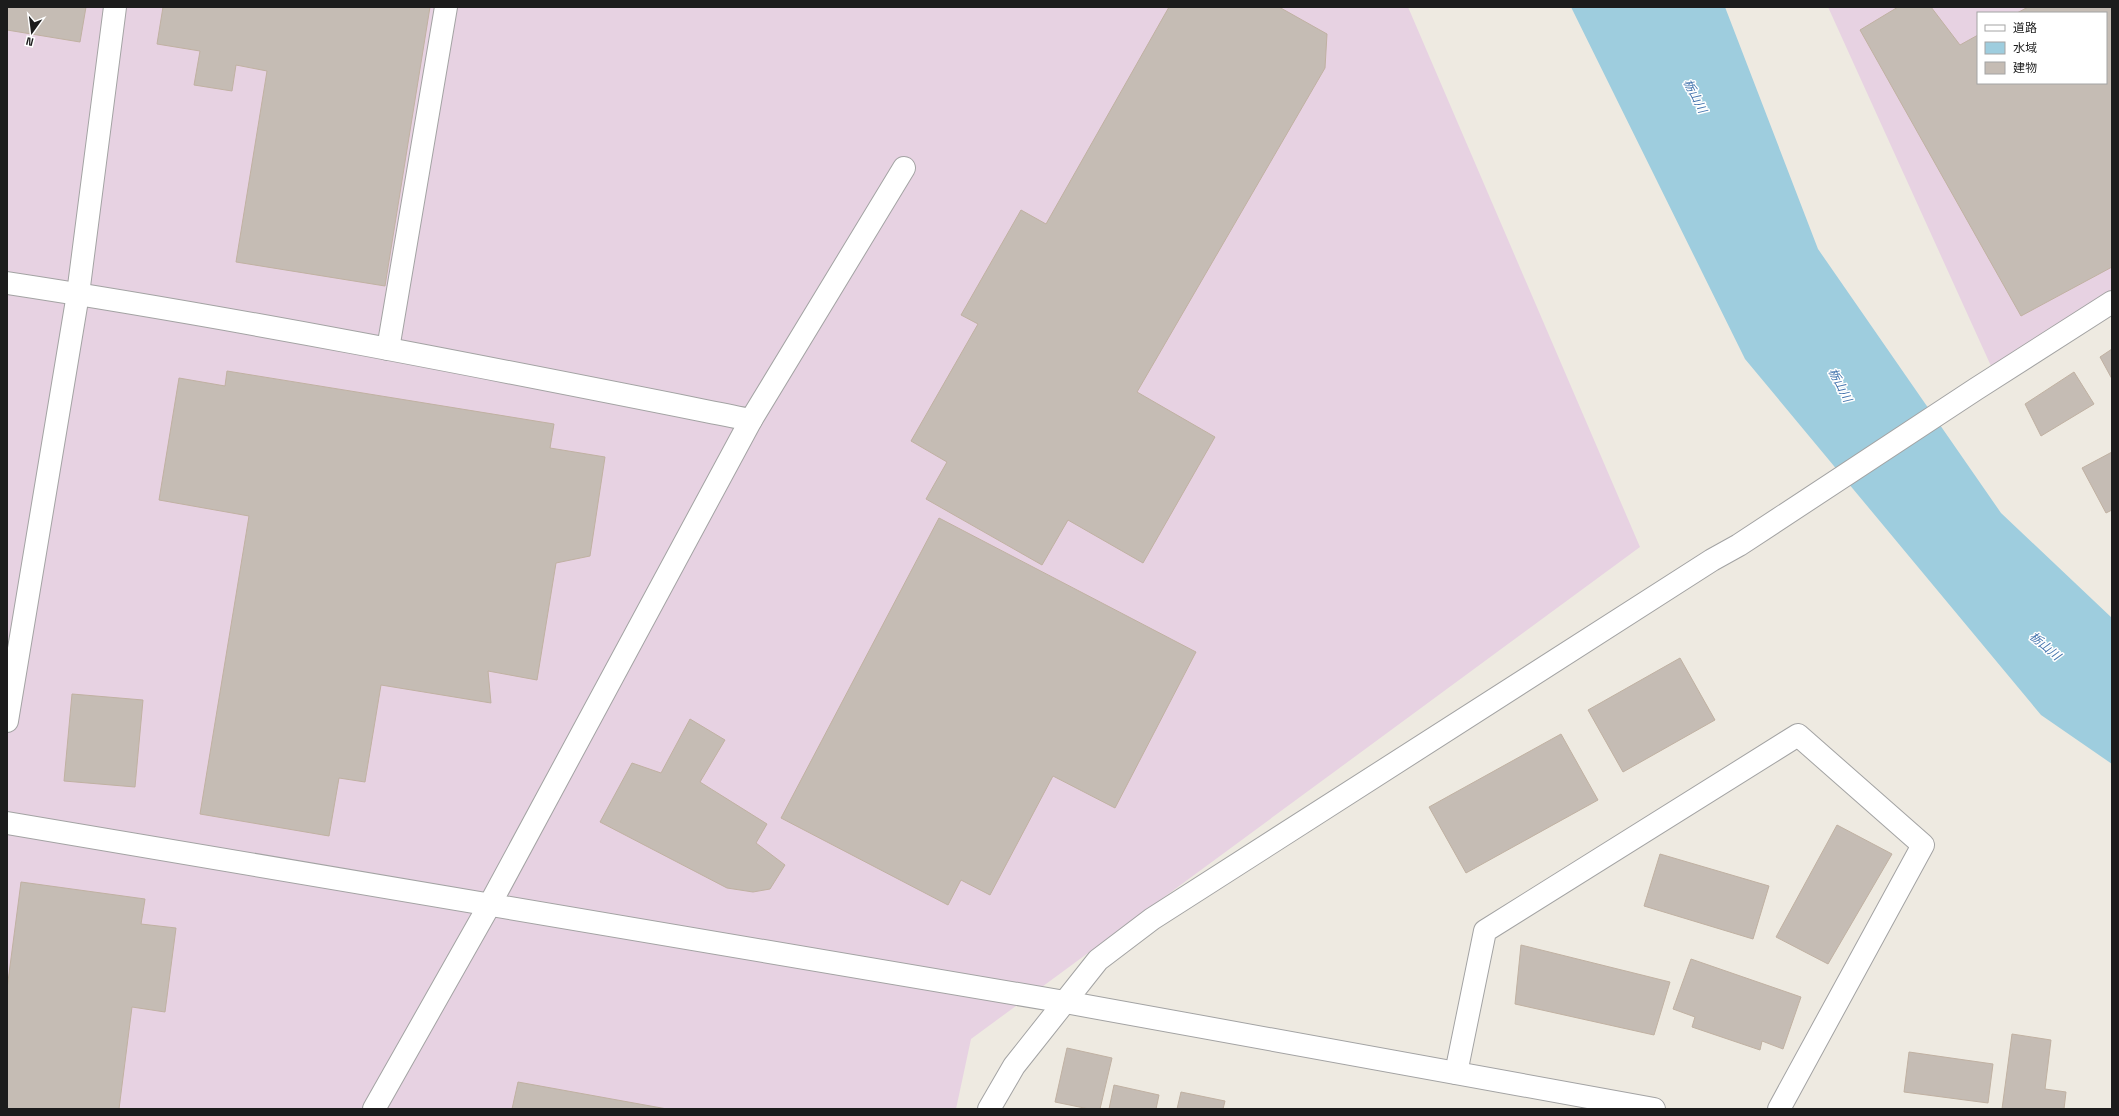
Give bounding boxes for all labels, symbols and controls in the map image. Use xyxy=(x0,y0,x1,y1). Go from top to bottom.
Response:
north arrow xyxy=(12,12,52,52)
legend xyxy=(1977,12,2107,84)
text: 道路 xyxy=(2013,20,2037,36)
text: N xyxy=(24,34,35,49)
text: 水域 xyxy=(2013,40,2037,56)
text: 建物 xyxy=(2013,60,2037,76)
water label: 栃山川 xyxy=(1680,76,1711,117)
water label: 栃山川 xyxy=(1825,365,1856,406)
water label: 栃山川 xyxy=(2026,628,2065,665)

